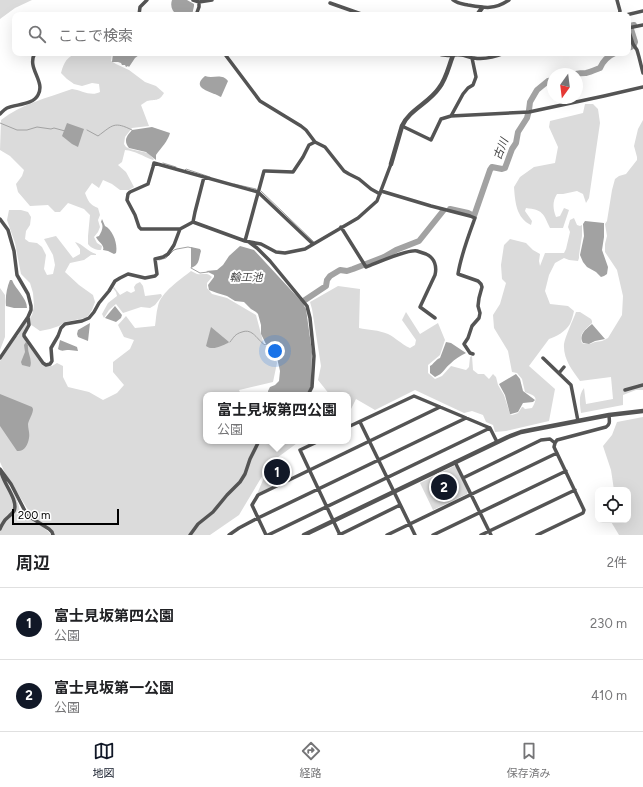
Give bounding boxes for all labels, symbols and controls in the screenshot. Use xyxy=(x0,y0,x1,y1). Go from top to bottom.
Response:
search box xyxy=(12,12,631,56)
icon: search xyxy=(26,23,48,45)
text: ここで検索 xyxy=(58,27,133,45)
north arrow xyxy=(547,68,583,104)
water label: 古川 xyxy=(491,135,511,162)
water label: 輪工池 xyxy=(230,271,263,284)
your location xyxy=(265,341,285,361)
popup xyxy=(203,392,351,444)
text: 富士見坂第四公園 xyxy=(217,401,337,419)
text: 公園 xyxy=(217,422,243,437)
pin: 1 xyxy=(264,457,290,487)
pin: 2 xyxy=(431,472,457,502)
map controls xyxy=(595,487,631,523)
button: locate xyxy=(595,487,631,523)
scale bar xyxy=(12,507,119,526)
text: 200 m xyxy=(18,509,50,522)
text: 周辺 xyxy=(16,553,50,573)
text: 2件 xyxy=(607,555,627,570)
text: 富士見坂第四公園 xyxy=(54,607,174,625)
text: 1 xyxy=(26,616,32,631)
text: 230 m xyxy=(590,616,627,631)
text: 公園 xyxy=(54,628,80,643)
text: 富士見坂第一公園 xyxy=(54,679,174,697)
text: 2 xyxy=(25,688,33,703)
text: 410 m xyxy=(591,688,627,703)
text: 公園 xyxy=(54,700,80,715)
tab: 地図 xyxy=(93,740,115,780)
tab: 経路 xyxy=(300,740,322,780)
tab: 保存済み xyxy=(507,740,551,780)

